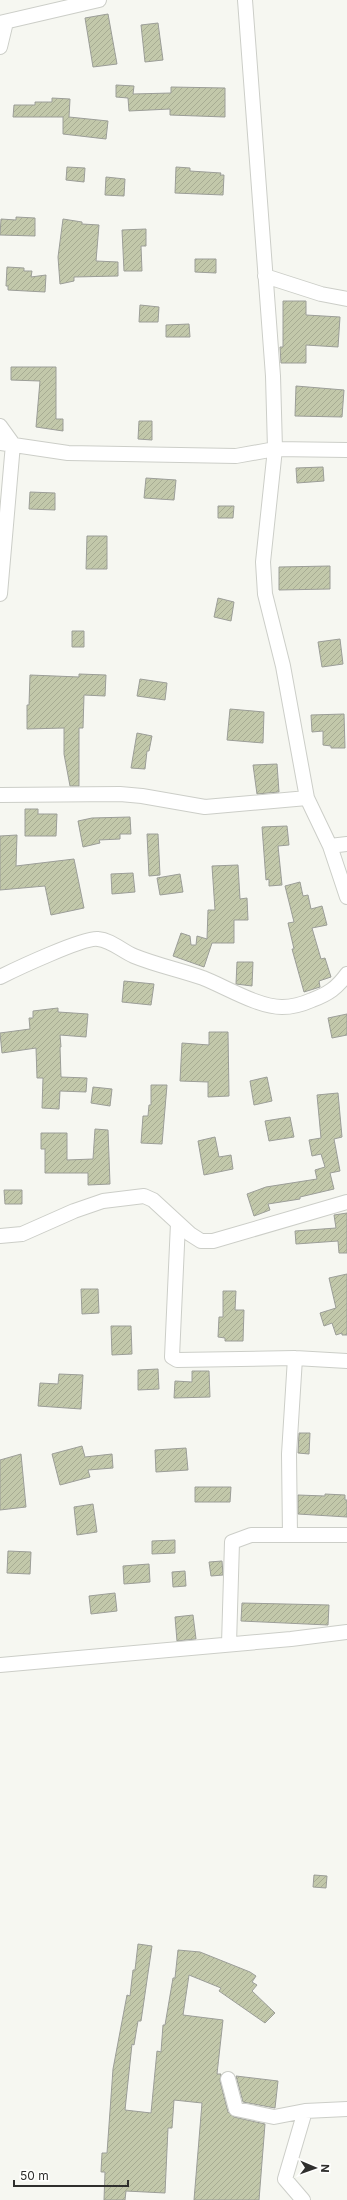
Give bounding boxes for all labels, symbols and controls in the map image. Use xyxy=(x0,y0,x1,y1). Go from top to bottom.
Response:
north arrow xyxy=(295,2148,335,2188)
scale bar xyxy=(14,2162,128,2188)
text: N xyxy=(318,2164,332,2173)
text: 50 m xyxy=(20,2168,49,2183)

